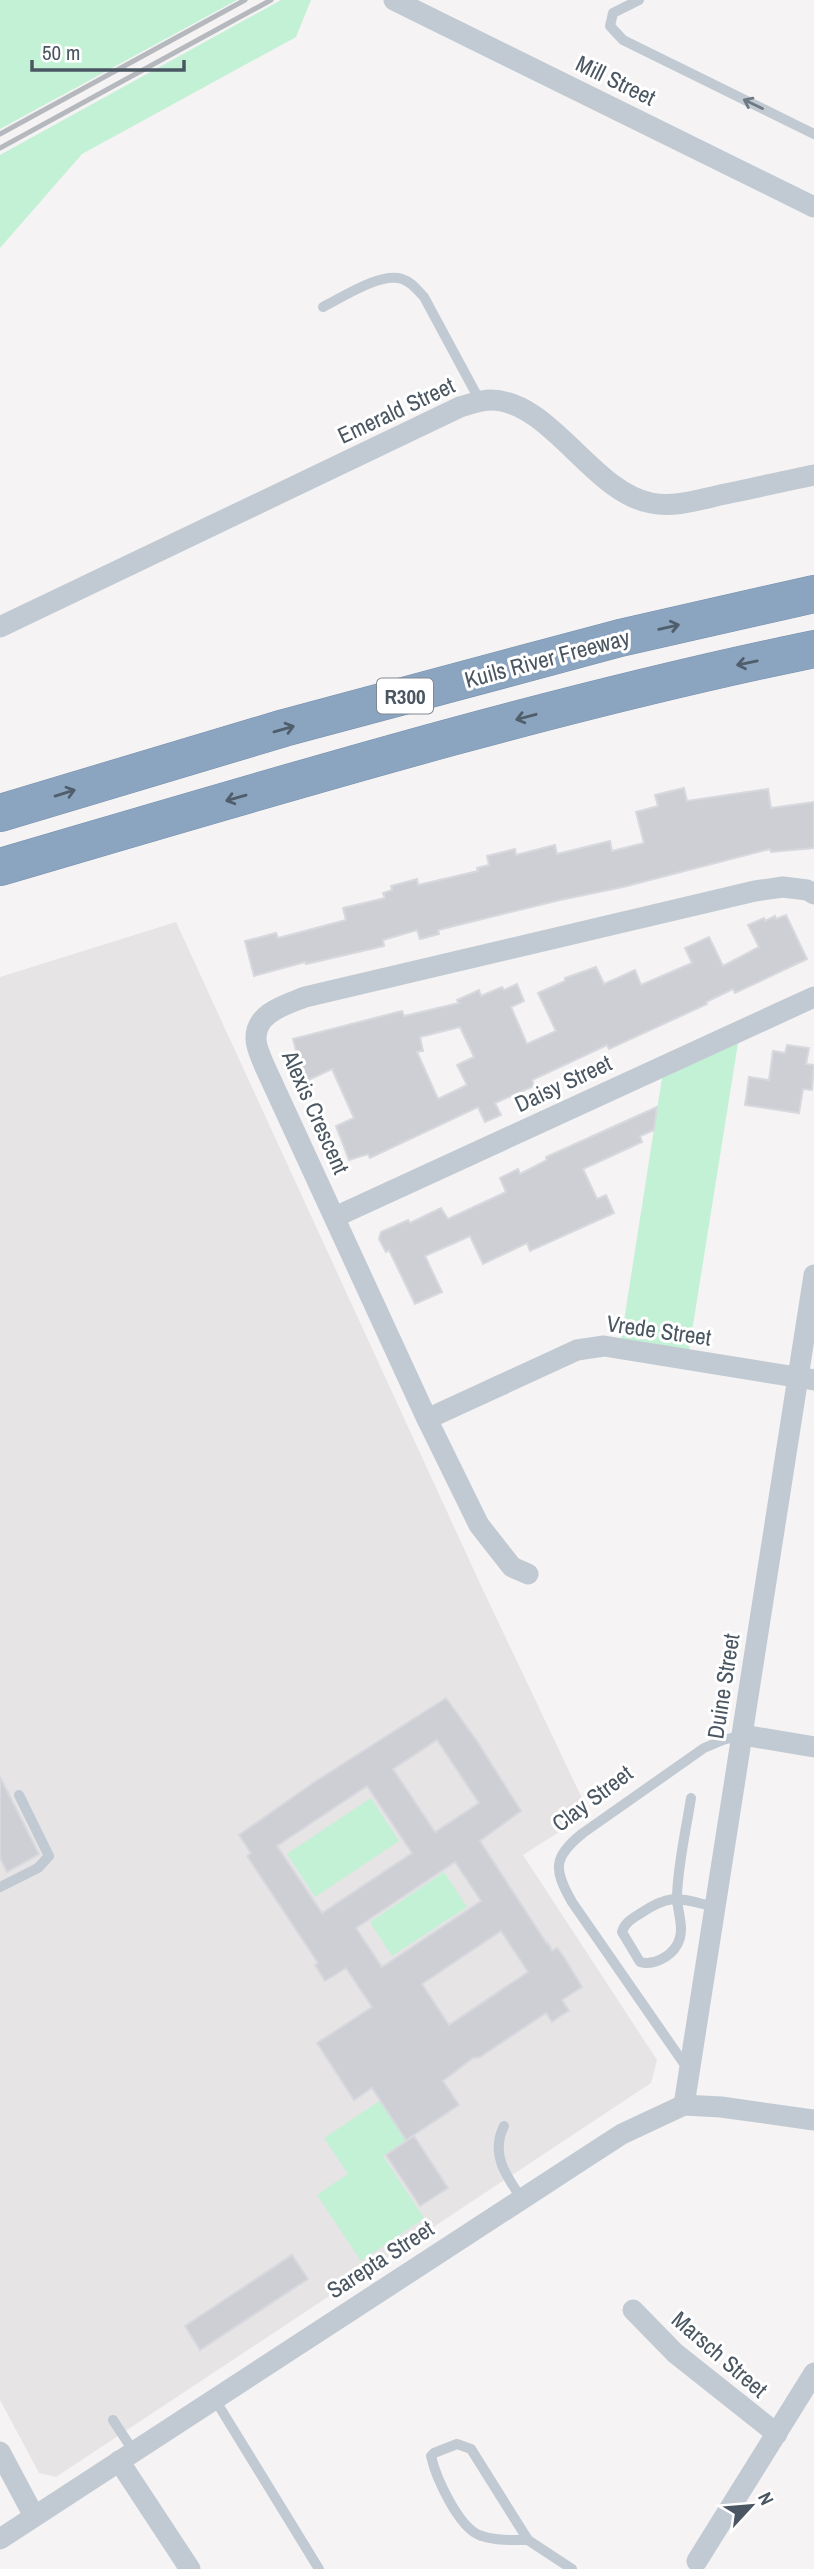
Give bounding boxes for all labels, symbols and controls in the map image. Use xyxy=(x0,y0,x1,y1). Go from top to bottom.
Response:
scale bar xyxy=(32,28,184,72)
text: 50 m xyxy=(42,38,80,67)
street label: Mill Street xyxy=(571,47,661,113)
one-way arrow xyxy=(743,97,764,111)
street label: Emerald Street xyxy=(332,369,460,451)
one-way arrow xyxy=(657,619,680,633)
street label: Kuils River Freeway xyxy=(461,621,634,695)
one-way arrow xyxy=(736,656,759,670)
road number: R300 xyxy=(377,678,433,714)
one-way arrow xyxy=(515,711,538,724)
one-way arrow xyxy=(272,721,294,734)
one-way arrow xyxy=(54,786,76,799)
one-way arrow xyxy=(226,792,248,805)
street label: Alexis Crescent xyxy=(275,1044,357,1179)
street label: Daisy Street xyxy=(509,1047,617,1119)
street label: Vrede Street xyxy=(605,1307,713,1353)
street label: Duine Street xyxy=(699,1631,747,1741)
street label: Clay Street xyxy=(545,1758,639,1838)
street label: Sarepta Street xyxy=(321,2213,439,2305)
street label: Marsch Street xyxy=(666,2304,774,2404)
north arrow xyxy=(716,2471,786,2541)
text: N xyxy=(752,2488,780,2509)

